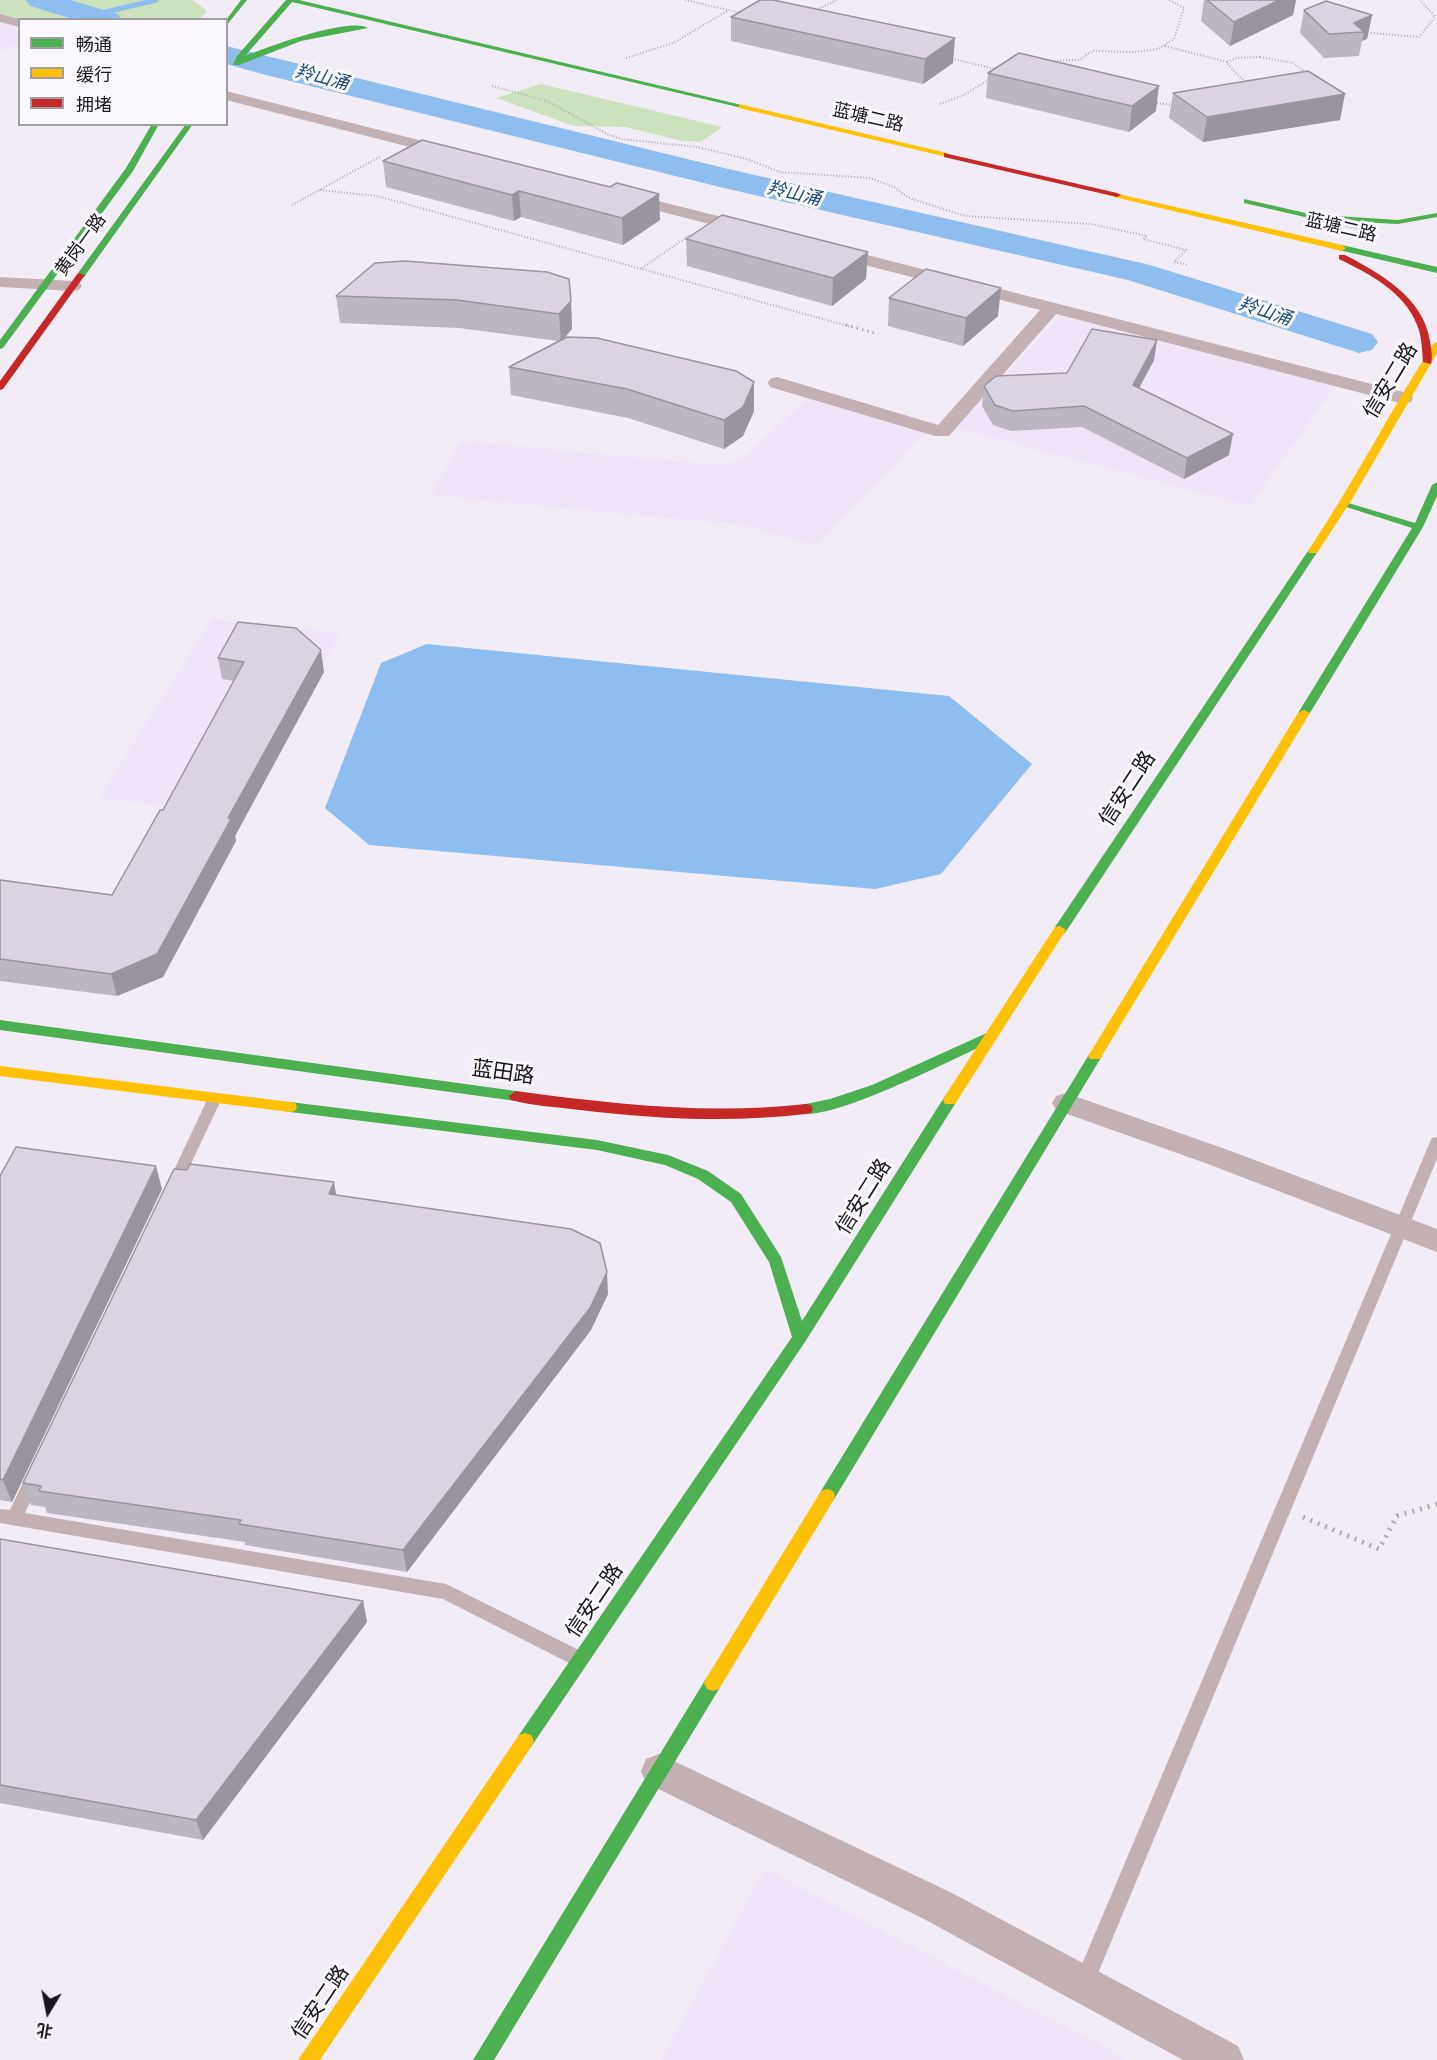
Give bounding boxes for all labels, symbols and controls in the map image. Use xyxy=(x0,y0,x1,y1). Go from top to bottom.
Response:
legend xyxy=(18,18,228,126)
text: 畅通 xyxy=(76,34,112,56)
water label: 羚山涌 xyxy=(293,61,351,95)
text: 缓行 xyxy=(76,64,112,86)
text: 拥堵 xyxy=(76,94,112,116)
street label: 蓝塘二路 xyxy=(830,99,906,137)
water label: 羚山涌 xyxy=(765,177,823,211)
street label: 蓝塘二路 xyxy=(1303,209,1379,247)
street label: 黄岗一路 xyxy=(51,210,111,280)
water label: 羚山涌 xyxy=(1236,293,1294,331)
street label: 信安二路 xyxy=(1359,339,1423,423)
street label: 信安二路 xyxy=(1095,747,1161,831)
street label: 蓝田路 xyxy=(470,1056,536,1090)
street label: 信安二路 xyxy=(831,1155,897,1239)
street label: 信安二路 xyxy=(561,1559,629,1643)
street label: 信安二路 xyxy=(287,1961,355,2045)
north arrow xyxy=(18,1982,78,2042)
text: 北 xyxy=(35,2019,54,2041)

